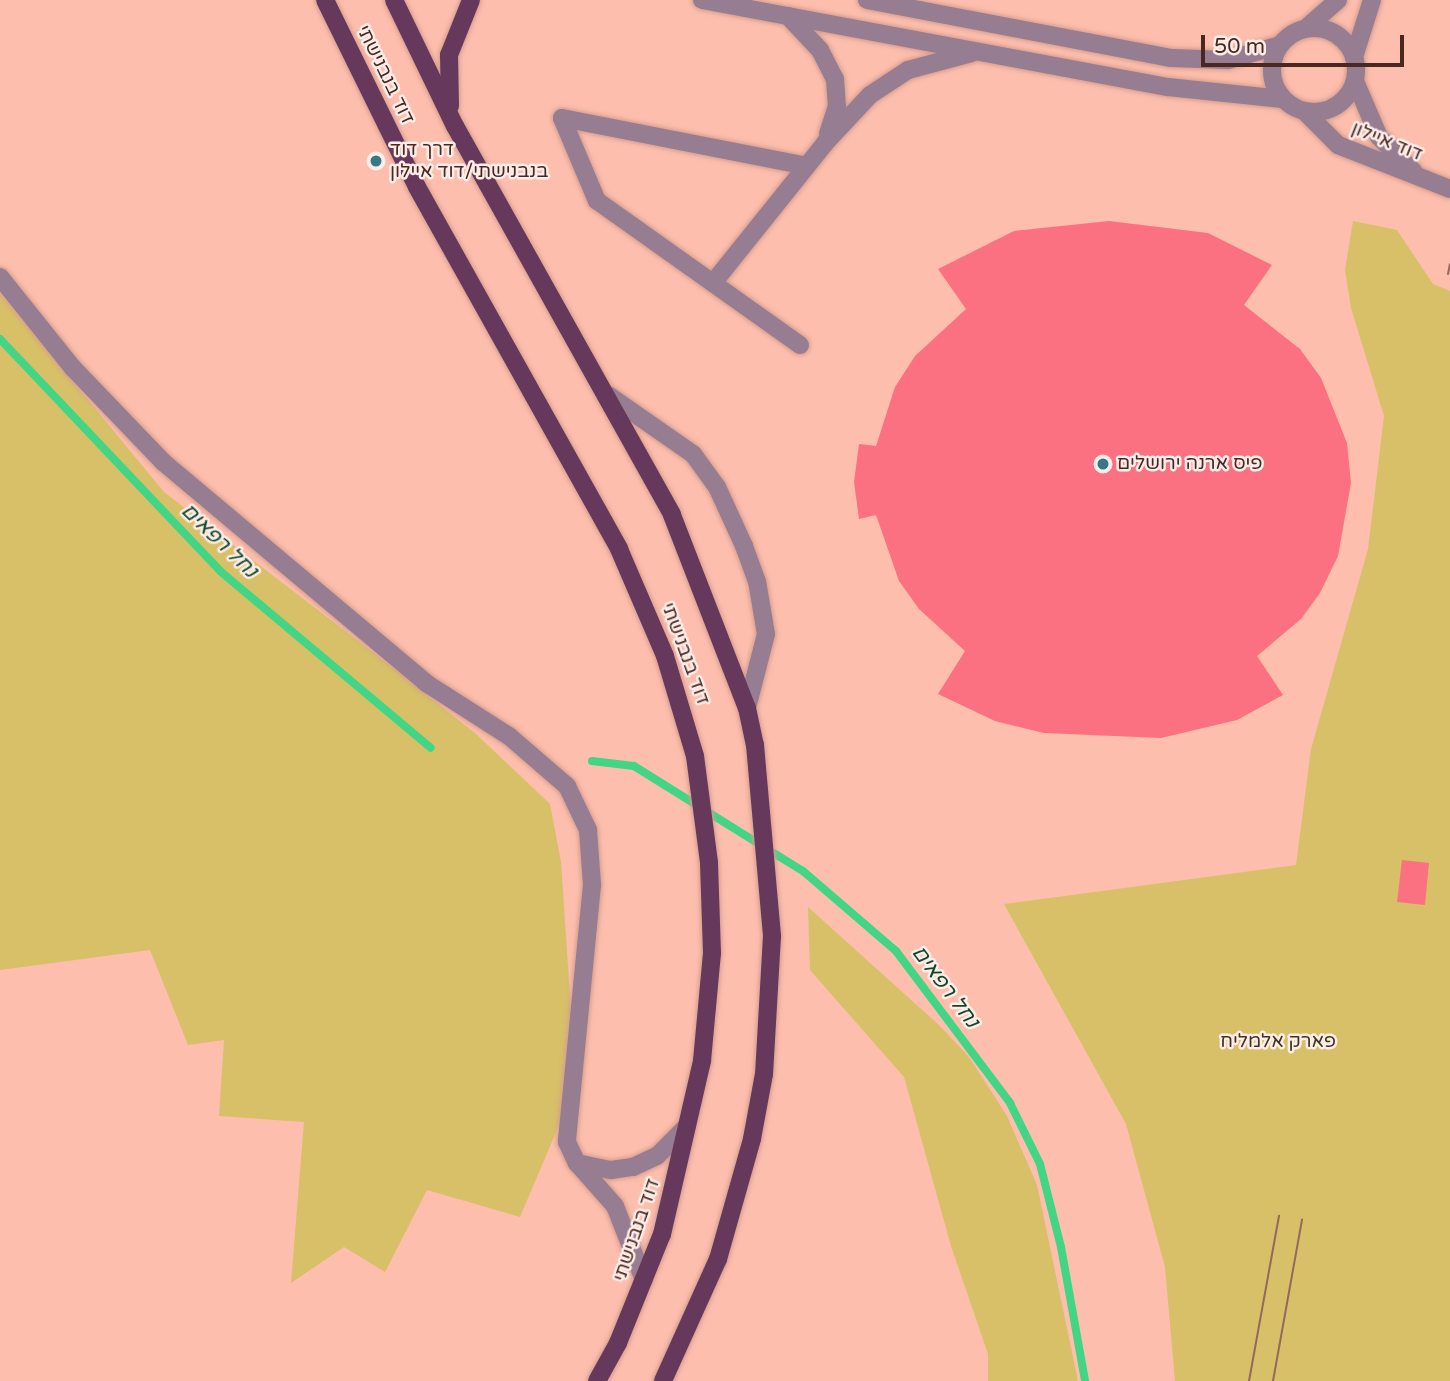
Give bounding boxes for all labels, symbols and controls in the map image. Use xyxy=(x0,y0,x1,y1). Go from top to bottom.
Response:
scale bar xyxy=(1205,21,1408,65)
street label: דוד בנבנישתי xyxy=(351,22,419,128)
text: 50 m xyxy=(1214,34,1265,59)
street label: דוד איילון xyxy=(1348,117,1426,167)
place label: דרך דוד בנבנישתי/דוד איילון xyxy=(390,139,548,183)
marker: דרך דוד בנבנישתי/דוד איילון xyxy=(368,153,384,169)
place label: פיס ארנה ירושלים xyxy=(1117,453,1262,475)
marker: פיס ארנה ירושלים xyxy=(1095,456,1111,472)
water label: נחל רפאים xyxy=(176,498,262,584)
street label: דוד בנבנישתי xyxy=(656,600,714,708)
water label: נחל רפאים xyxy=(906,941,984,1033)
park label: פארק אלמליח xyxy=(1220,1031,1336,1053)
street label: דוד בנבנישתי xyxy=(609,1175,665,1285)

